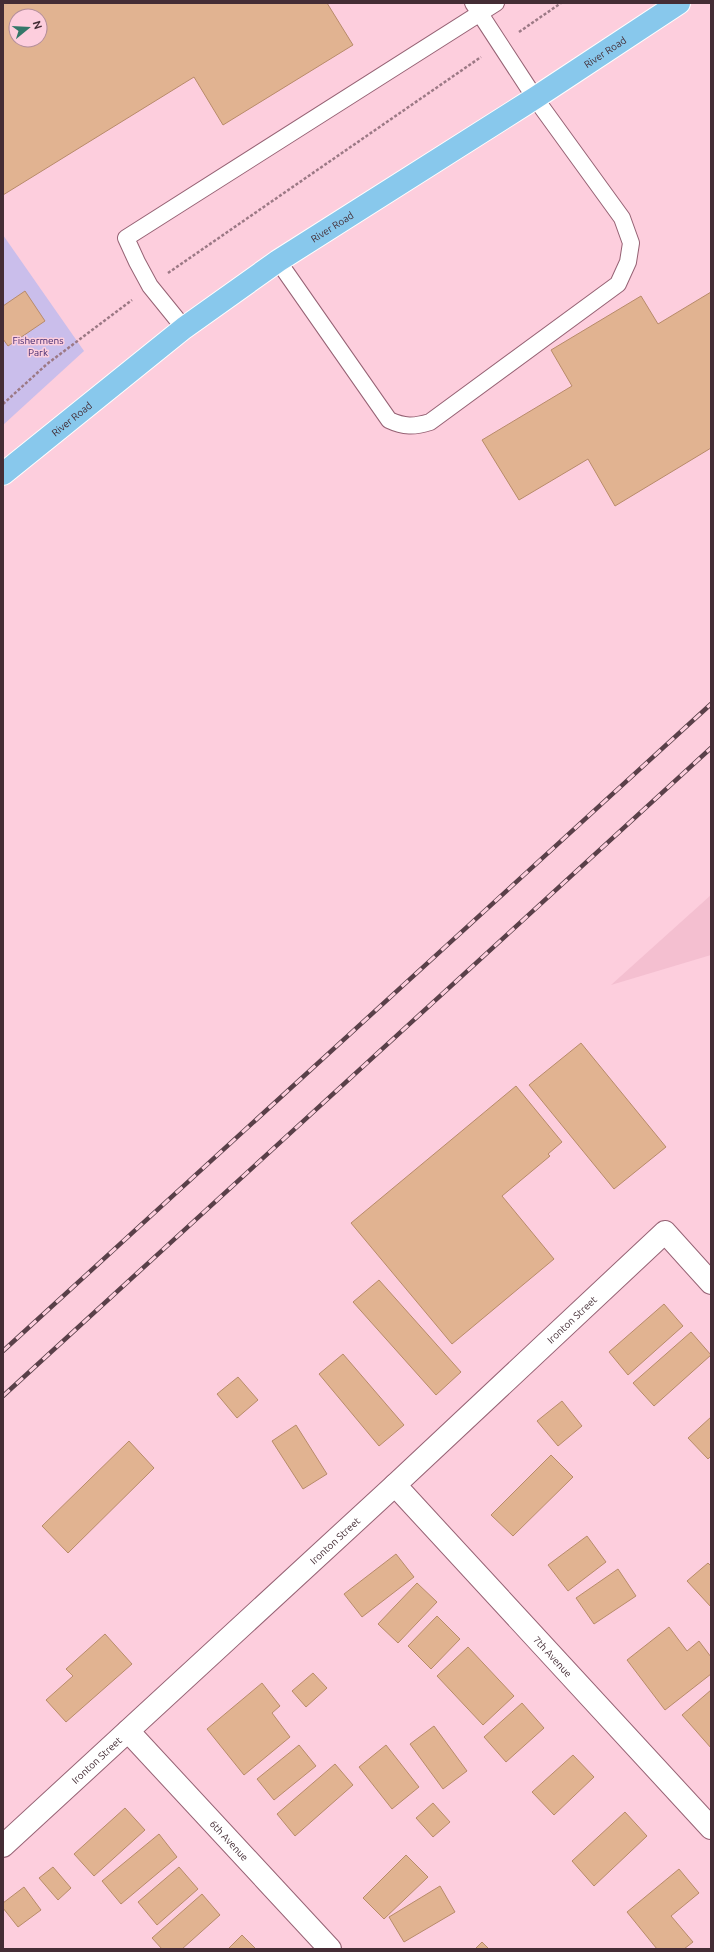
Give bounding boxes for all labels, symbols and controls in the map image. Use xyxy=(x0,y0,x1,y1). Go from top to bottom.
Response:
north arrow xyxy=(8,8,48,48)
text: N xyxy=(31,19,44,31)
street label: River Road xyxy=(582,34,628,70)
street label: River Road xyxy=(309,209,356,245)
park label: Fishermens Park xyxy=(12,335,64,358)
street label: River Road xyxy=(50,400,94,439)
street label: Ironton Street xyxy=(545,1294,599,1346)
street label: Ironton Street xyxy=(308,1515,362,1566)
street label: 7th Avenue xyxy=(531,1634,574,1679)
street label: Ironton Street xyxy=(70,1735,124,1786)
street label: 6th Avenue xyxy=(207,1818,250,1863)

